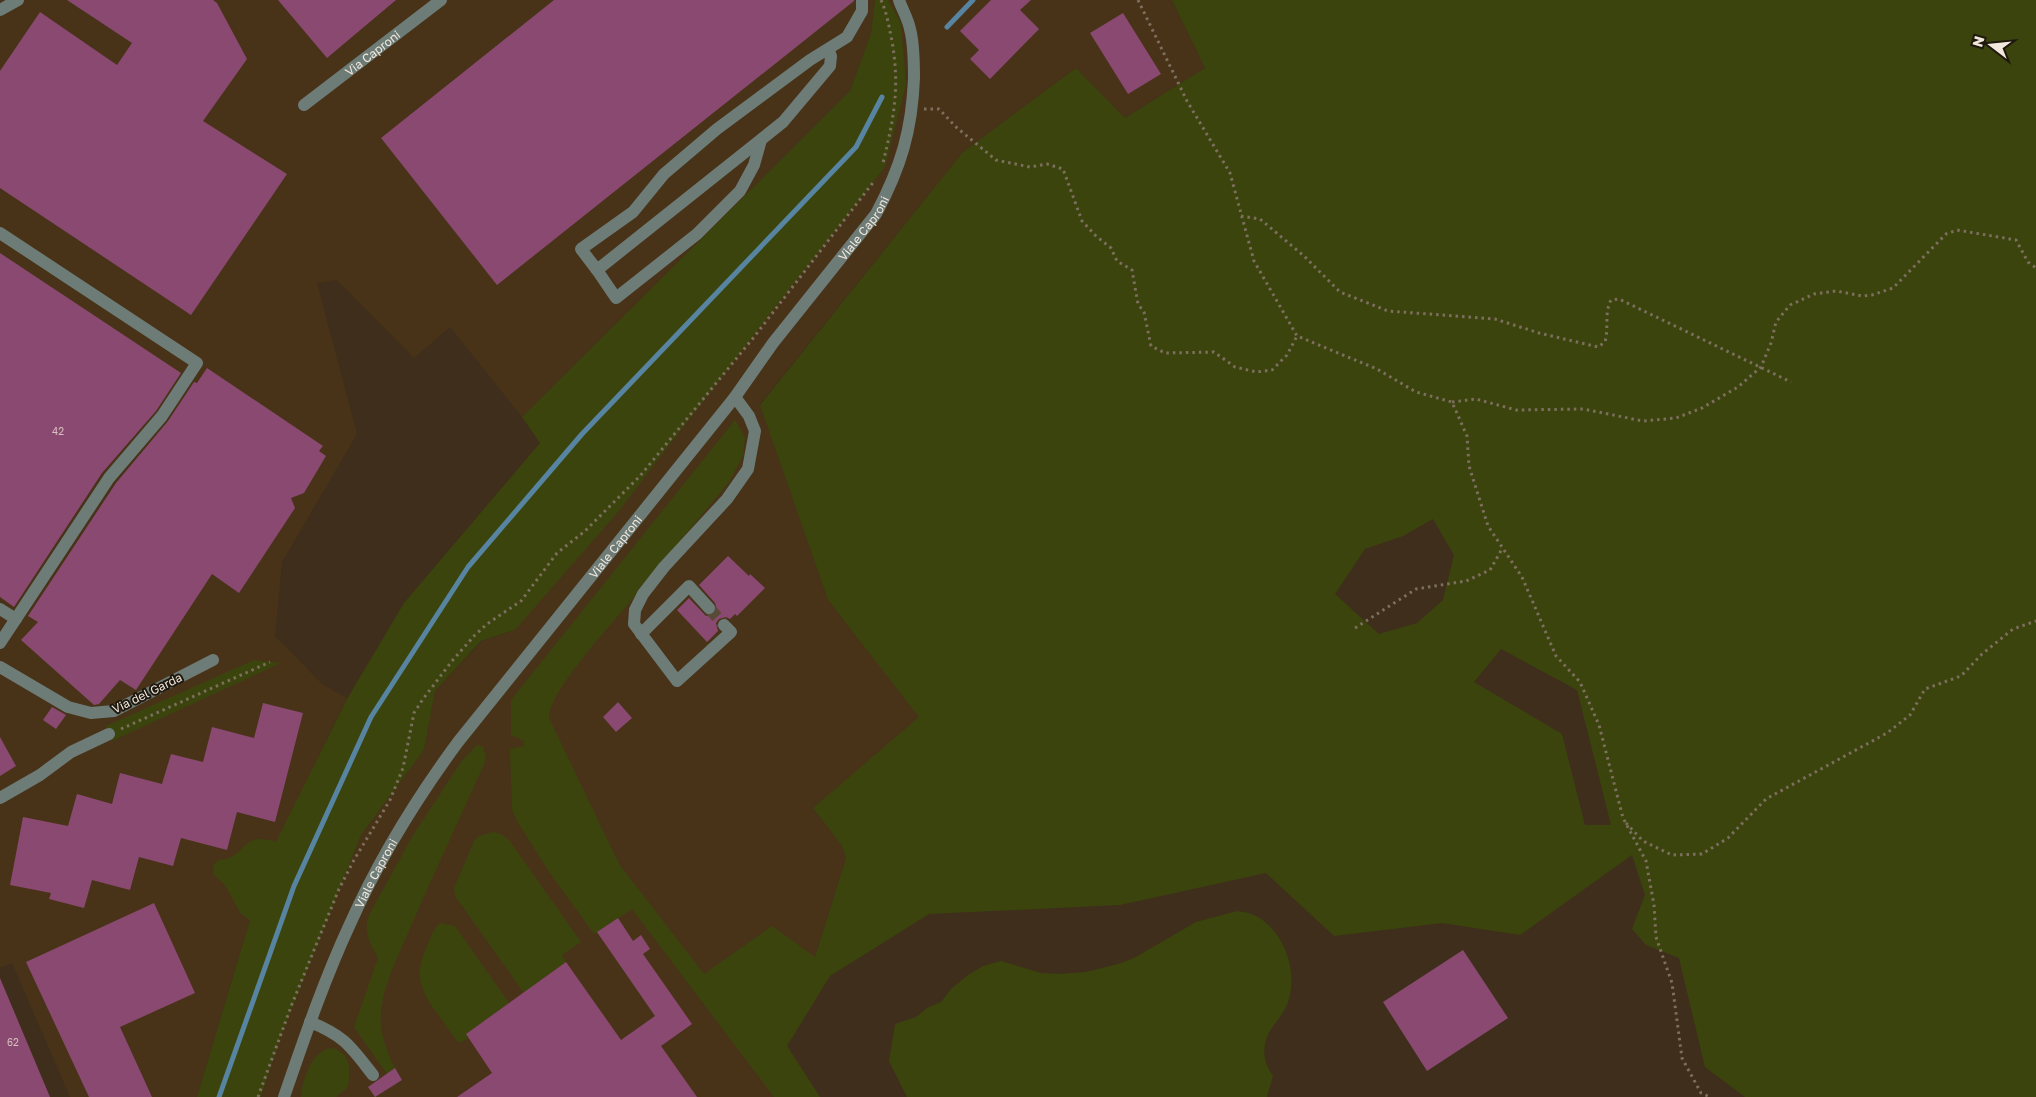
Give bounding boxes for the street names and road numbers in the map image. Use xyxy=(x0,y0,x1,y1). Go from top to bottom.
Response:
street label: Via Caproni xyxy=(342,27,403,79)
street label: Viale Caproni xyxy=(835,193,892,263)
street label: Viale Caproni xyxy=(585,512,645,581)
street label: Via del Garda xyxy=(109,670,185,716)
street label: Viale Caproni xyxy=(351,836,400,910)

